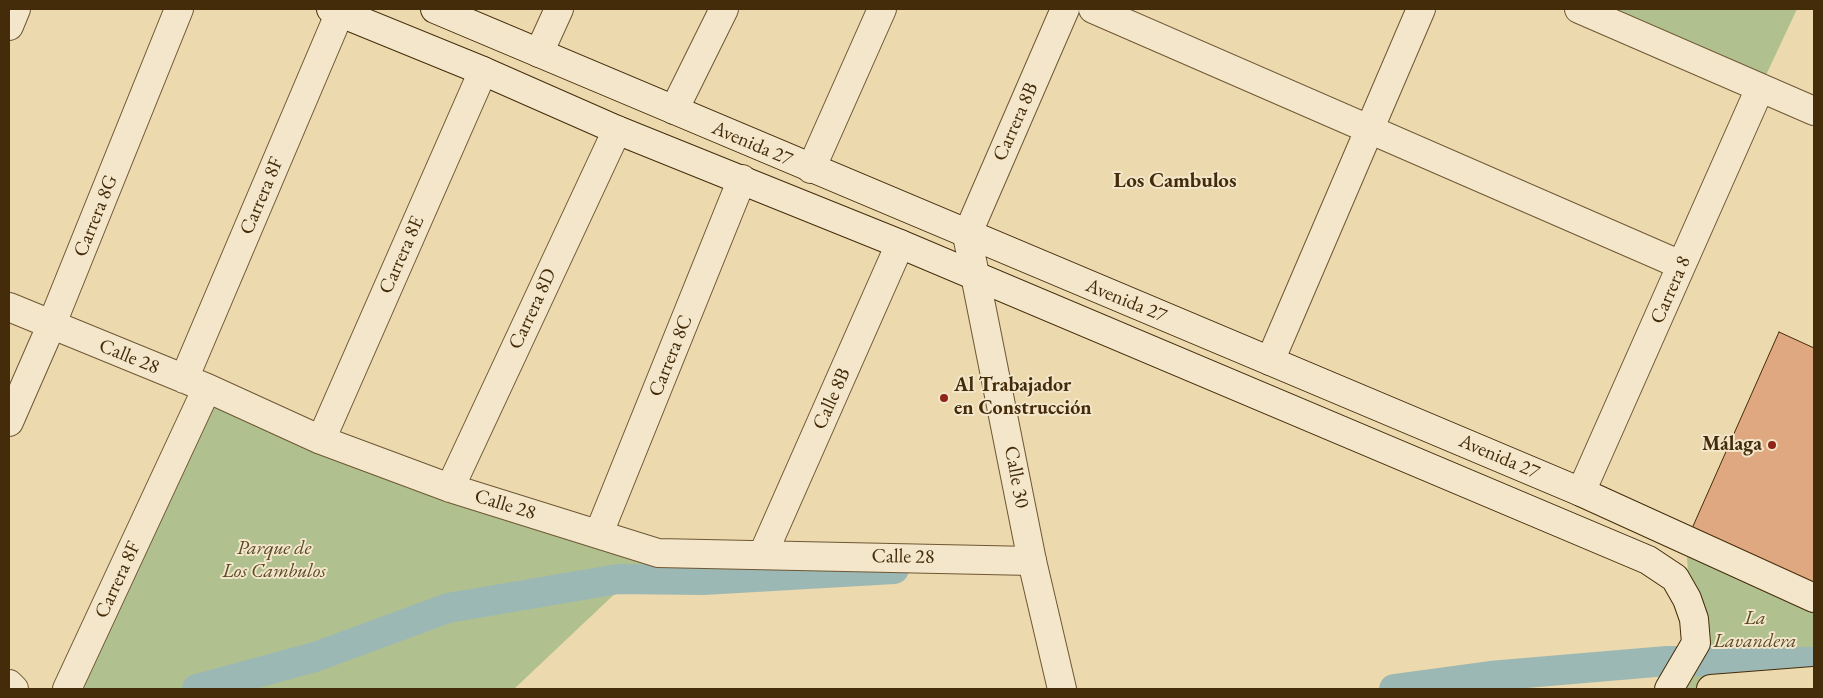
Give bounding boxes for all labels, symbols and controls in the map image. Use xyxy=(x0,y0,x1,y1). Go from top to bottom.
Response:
street label: Carrera 8B xyxy=(988,79,1044,165)
street label: Avenida 27 xyxy=(708,116,796,172)
street label: Carrera 8F xyxy=(235,154,289,238)
district label: Los Cambulos xyxy=(1114,168,1236,194)
street label: Carrera 8G xyxy=(69,172,123,260)
street label: Carrera 8E xyxy=(374,212,430,298)
street label: Carrera 8 xyxy=(1645,252,1697,328)
street label: Carrera 8D xyxy=(504,265,562,353)
street label: Avenida 27 xyxy=(1082,274,1170,328)
street label: Carrera 8C xyxy=(644,312,698,400)
street label: Calle 28 xyxy=(95,334,163,380)
street label: Calle 8B xyxy=(808,364,856,434)
place label: Al Trabajador en Construcción xyxy=(954,374,1092,421)
marker: Al Trabajador en Construcción xyxy=(938,392,950,404)
street label: Avenida 27 xyxy=(1455,429,1543,485)
place label: Málaga xyxy=(1702,433,1762,457)
marker: Málaga xyxy=(1766,439,1778,451)
street label: Calle 30 xyxy=(998,444,1034,510)
street label: Calle 28 xyxy=(471,484,539,526)
park label: Parque de Los Cambulos xyxy=(222,537,326,584)
street label: Carrera 8F xyxy=(90,538,146,622)
street label: Calle 28 xyxy=(871,544,935,570)
park label: La Lavandera xyxy=(1713,607,1797,654)

